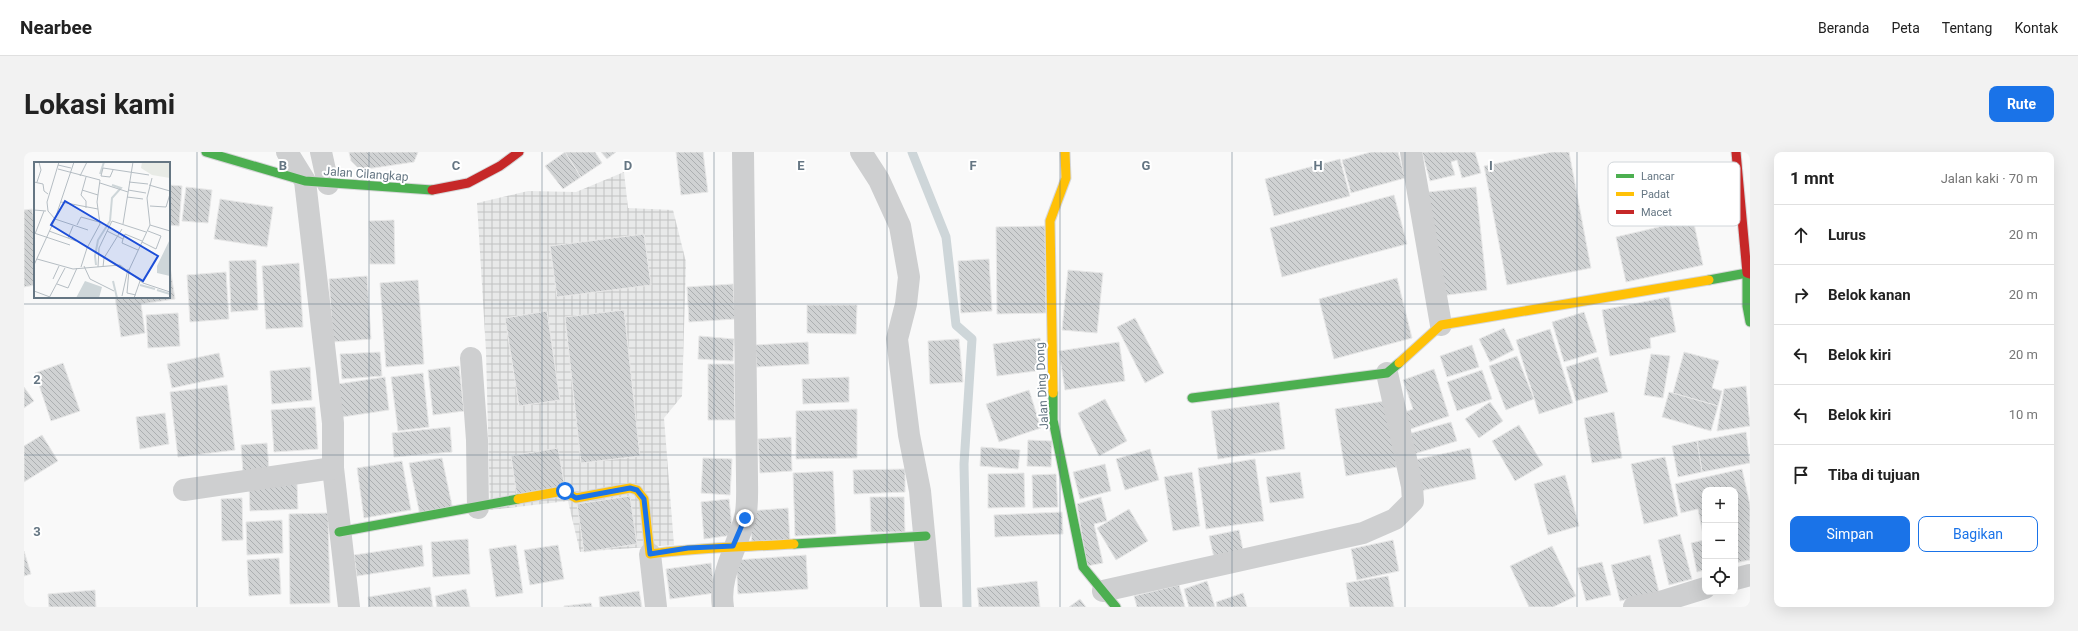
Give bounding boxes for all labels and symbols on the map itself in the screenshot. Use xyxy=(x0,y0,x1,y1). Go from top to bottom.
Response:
text: B xyxy=(279,158,287,173)
text: C xyxy=(452,158,461,173)
text: D xyxy=(624,158,632,173)
text: E xyxy=(797,158,805,173)
text: F xyxy=(969,158,977,173)
text: G xyxy=(1142,158,1151,173)
text: H xyxy=(1313,158,1323,173)
text: I xyxy=(1489,158,1493,173)
inset map xyxy=(34,162,170,298)
legend xyxy=(1608,162,1740,226)
street label: Jalan Cilangkap xyxy=(323,164,409,184)
text: Lancar xyxy=(1641,170,1675,183)
text: Padat xyxy=(1641,188,1670,201)
text: Macet xyxy=(1641,206,1672,219)
street label: Jalan Ding Dong xyxy=(1033,342,1051,430)
text: 2 xyxy=(33,372,41,387)
route start xyxy=(556,482,574,500)
route end xyxy=(736,509,754,527)
text: 3 xyxy=(33,524,41,539)

